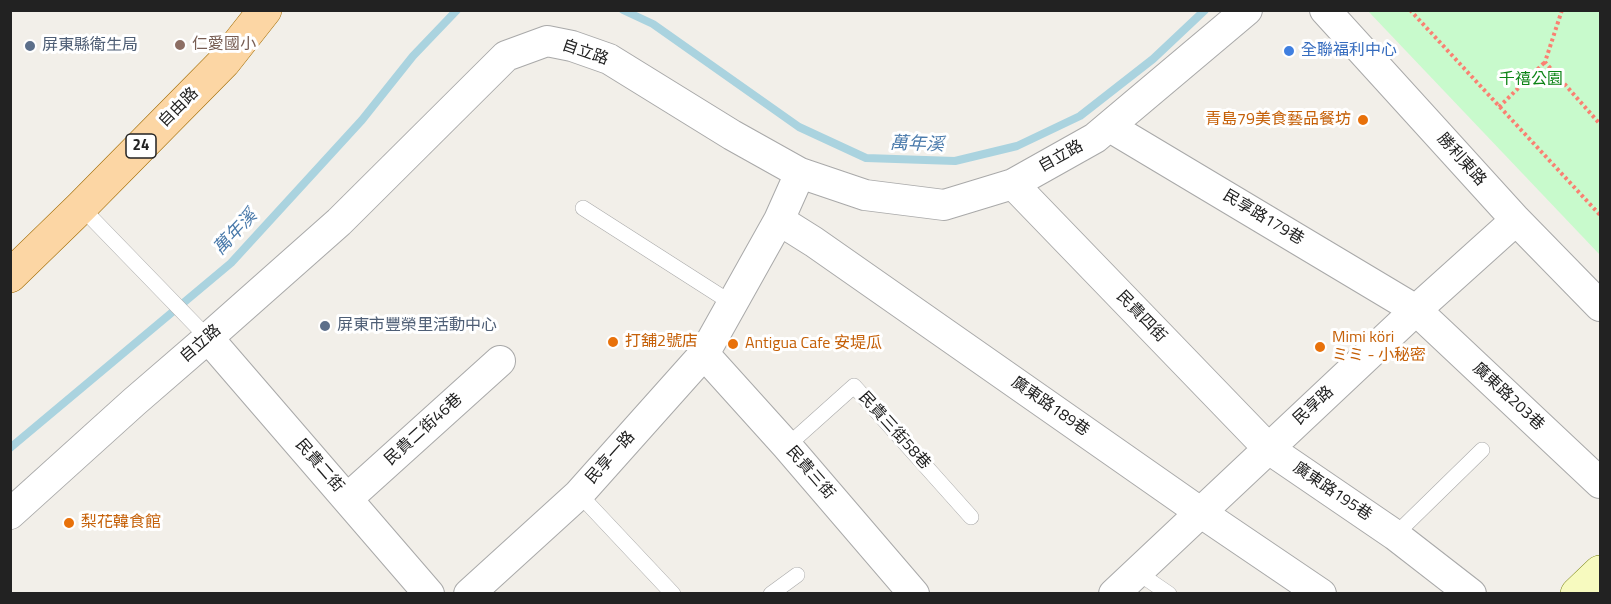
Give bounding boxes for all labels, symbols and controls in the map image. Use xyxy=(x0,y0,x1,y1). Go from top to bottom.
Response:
place label: 仁愛國小 xyxy=(192,35,256,55)
place label: 屏東縣衛生局 xyxy=(42,36,138,56)
street label: 自立路 xyxy=(559,36,611,70)
marker: 仁愛國小 xyxy=(173,38,187,52)
marker: 屏東縣衛生局 xyxy=(23,39,37,53)
place label: 全聯福利中心 xyxy=(1301,41,1397,61)
marker: 全聯福利中心 xyxy=(1282,44,1296,58)
park label: 千禧公園 xyxy=(1499,70,1563,90)
street label: 自由路 xyxy=(155,84,203,132)
place label: 青島79美食藝品餐坊 xyxy=(1205,110,1351,130)
marker: 青島79美食藝品餐坊 xyxy=(1356,113,1370,127)
street label: 勝利東路 xyxy=(1432,130,1490,190)
water label: 萬年溪 xyxy=(890,133,944,157)
road number: 24 xyxy=(126,134,156,158)
street label: 自立路 xyxy=(1035,137,1087,177)
street label: 民享路179巷 xyxy=(1219,186,1307,250)
water label: 萬年溪 xyxy=(210,206,262,260)
street label: 民貴四街 xyxy=(1112,287,1170,347)
place label: 屏東市豐榮里活動中心 xyxy=(337,316,497,336)
marker: 屏東市豐榮里活動中心 xyxy=(318,319,332,333)
street label: 自立路 xyxy=(177,321,225,367)
place label: Mimi köri ミミ - 小秘密 xyxy=(1332,328,1426,366)
place label: 打舖2號店 xyxy=(625,332,698,352)
place label: Antigua Cafe 安堤瓜 xyxy=(745,334,882,354)
marker: 打舖2號店 xyxy=(606,335,620,349)
marker: Antigua Cafe 安堤瓜 xyxy=(726,337,740,351)
marker: Mimi köri ミミ - 小秘密 xyxy=(1313,340,1327,354)
street label: 廣東路203巷 xyxy=(1468,359,1548,435)
street label: 廣東路189巷 xyxy=(1007,373,1093,441)
street label: 民享路 xyxy=(1290,383,1338,429)
street label: 民貴三街58巷 xyxy=(854,388,934,474)
street label: 民貴二街46巷 xyxy=(381,390,467,470)
street label: 民享一路 xyxy=(582,428,640,488)
street label: 民貴二街 xyxy=(291,436,347,496)
street label: 民貴三街 xyxy=(782,443,838,503)
street label: 廣東路195巷 xyxy=(1289,459,1375,525)
place label: 梨花韓食館 xyxy=(81,513,161,533)
marker: 梨花韓食館 xyxy=(62,516,76,530)

